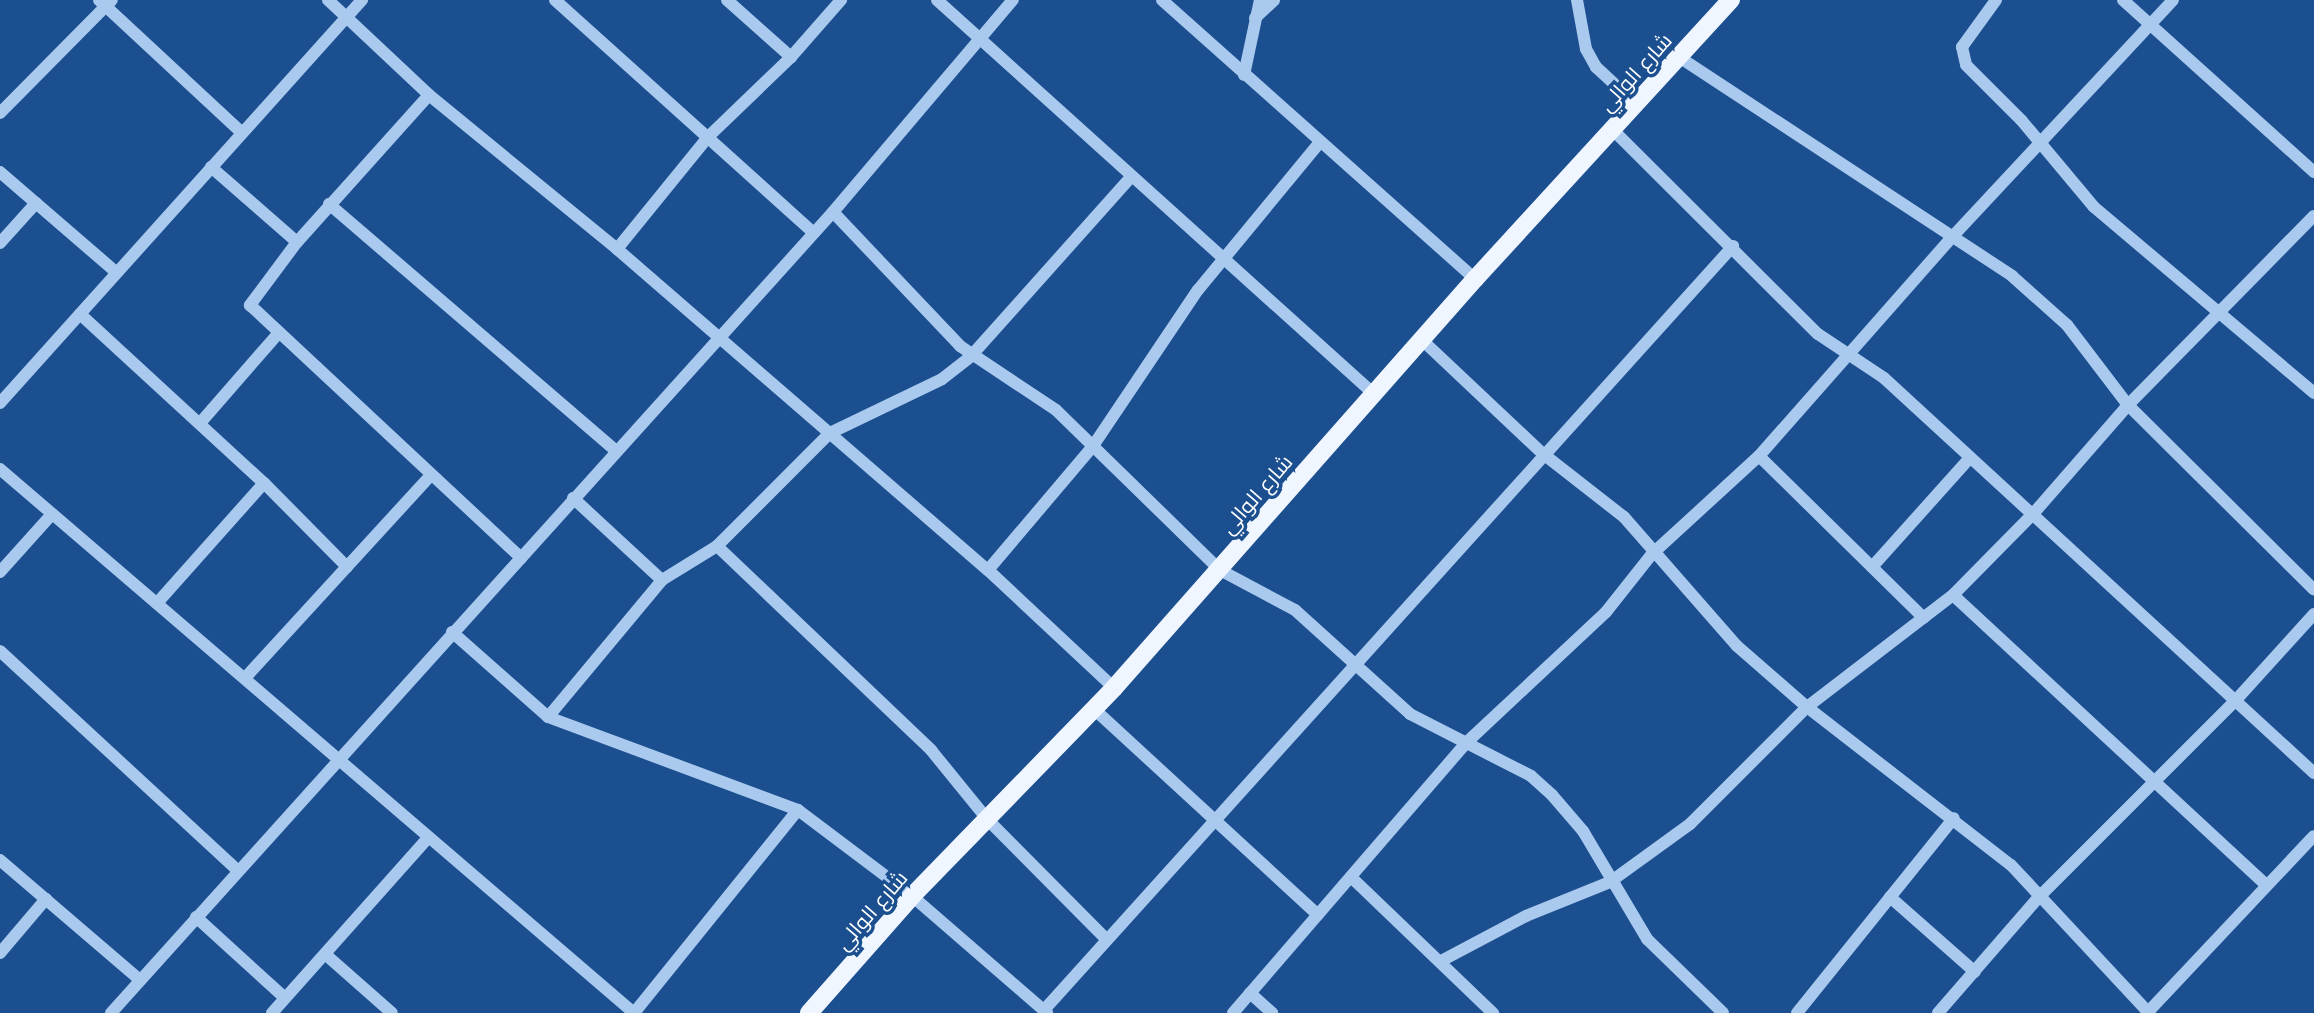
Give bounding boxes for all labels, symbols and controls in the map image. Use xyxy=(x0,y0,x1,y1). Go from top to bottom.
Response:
street label: شارع الوالي xyxy=(1593,28,1677,116)
street label: شارع الوالي xyxy=(1215,449,1297,539)
street label: شارع الوالي xyxy=(830,865,912,955)

